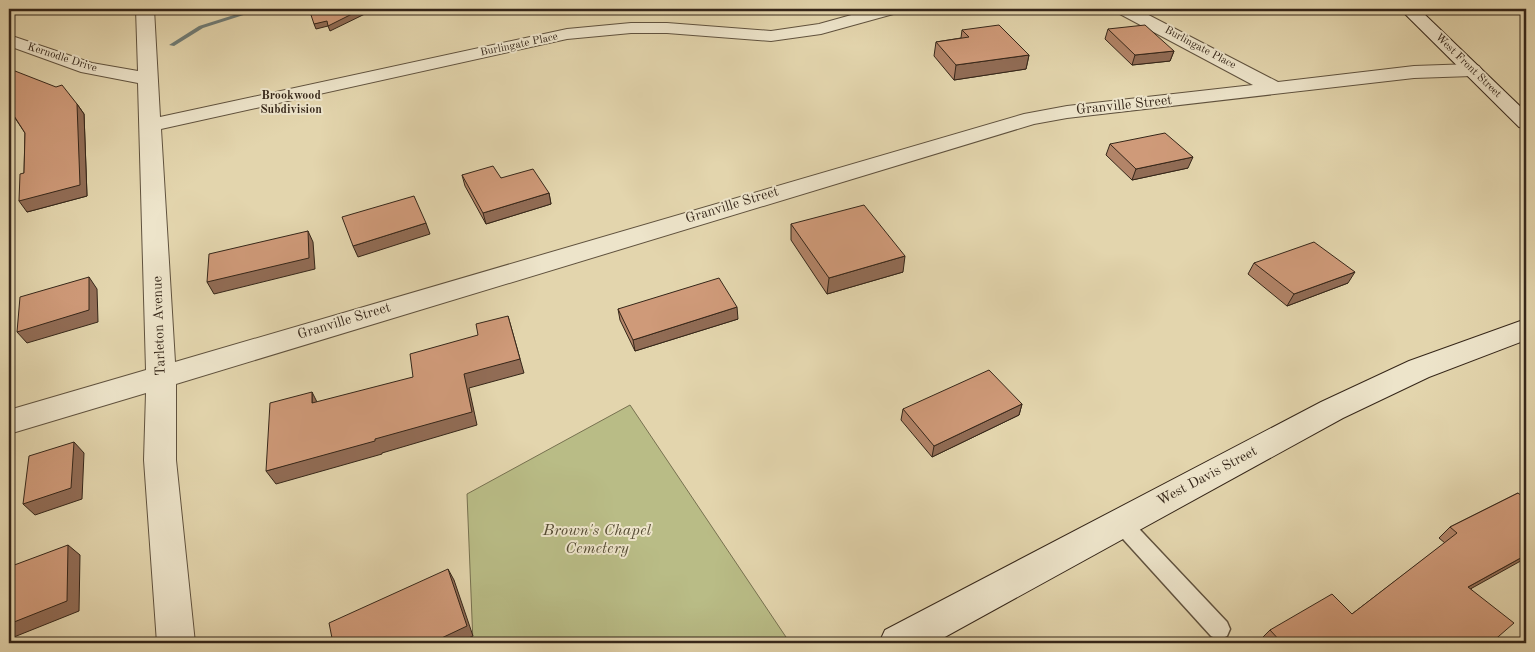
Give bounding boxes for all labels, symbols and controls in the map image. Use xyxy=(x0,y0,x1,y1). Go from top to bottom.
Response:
street label: Burlingate Place xyxy=(1163,25,1237,71)
street label: Burlingate Place xyxy=(479,31,559,59)
street label: West Front Street xyxy=(1433,32,1503,100)
street label: Kernodle Drive xyxy=(26,42,98,74)
district label: Brookwood Subdivision xyxy=(260,90,322,116)
street label: Granville Street xyxy=(1075,93,1173,117)
street label: Granville Street xyxy=(684,184,780,226)
street label: Tarleton Avenue xyxy=(150,276,168,376)
street label: Granville Street xyxy=(296,300,392,342)
street label: West Davis Street xyxy=(1155,444,1259,508)
park label: Brown's Chapel Cemetery xyxy=(542,523,651,557)

